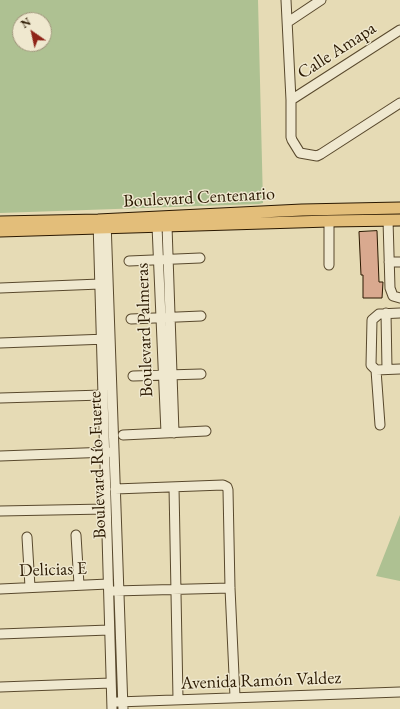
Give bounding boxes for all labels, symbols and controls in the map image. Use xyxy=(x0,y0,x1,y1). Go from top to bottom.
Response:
north arrow xyxy=(12,12,52,52)
text: N xyxy=(18,15,33,31)
street label: Calle Amapa xyxy=(294,18,380,84)
street label: Boulevard Centenario xyxy=(123,183,275,213)
street label: Boulevard Palmeras xyxy=(132,262,158,398)
street label: Boulevard Río Fuerte xyxy=(85,391,111,539)
street label: Delicias E xyxy=(19,558,87,582)
street label: Avenida Ramón Valdez xyxy=(181,667,341,695)

